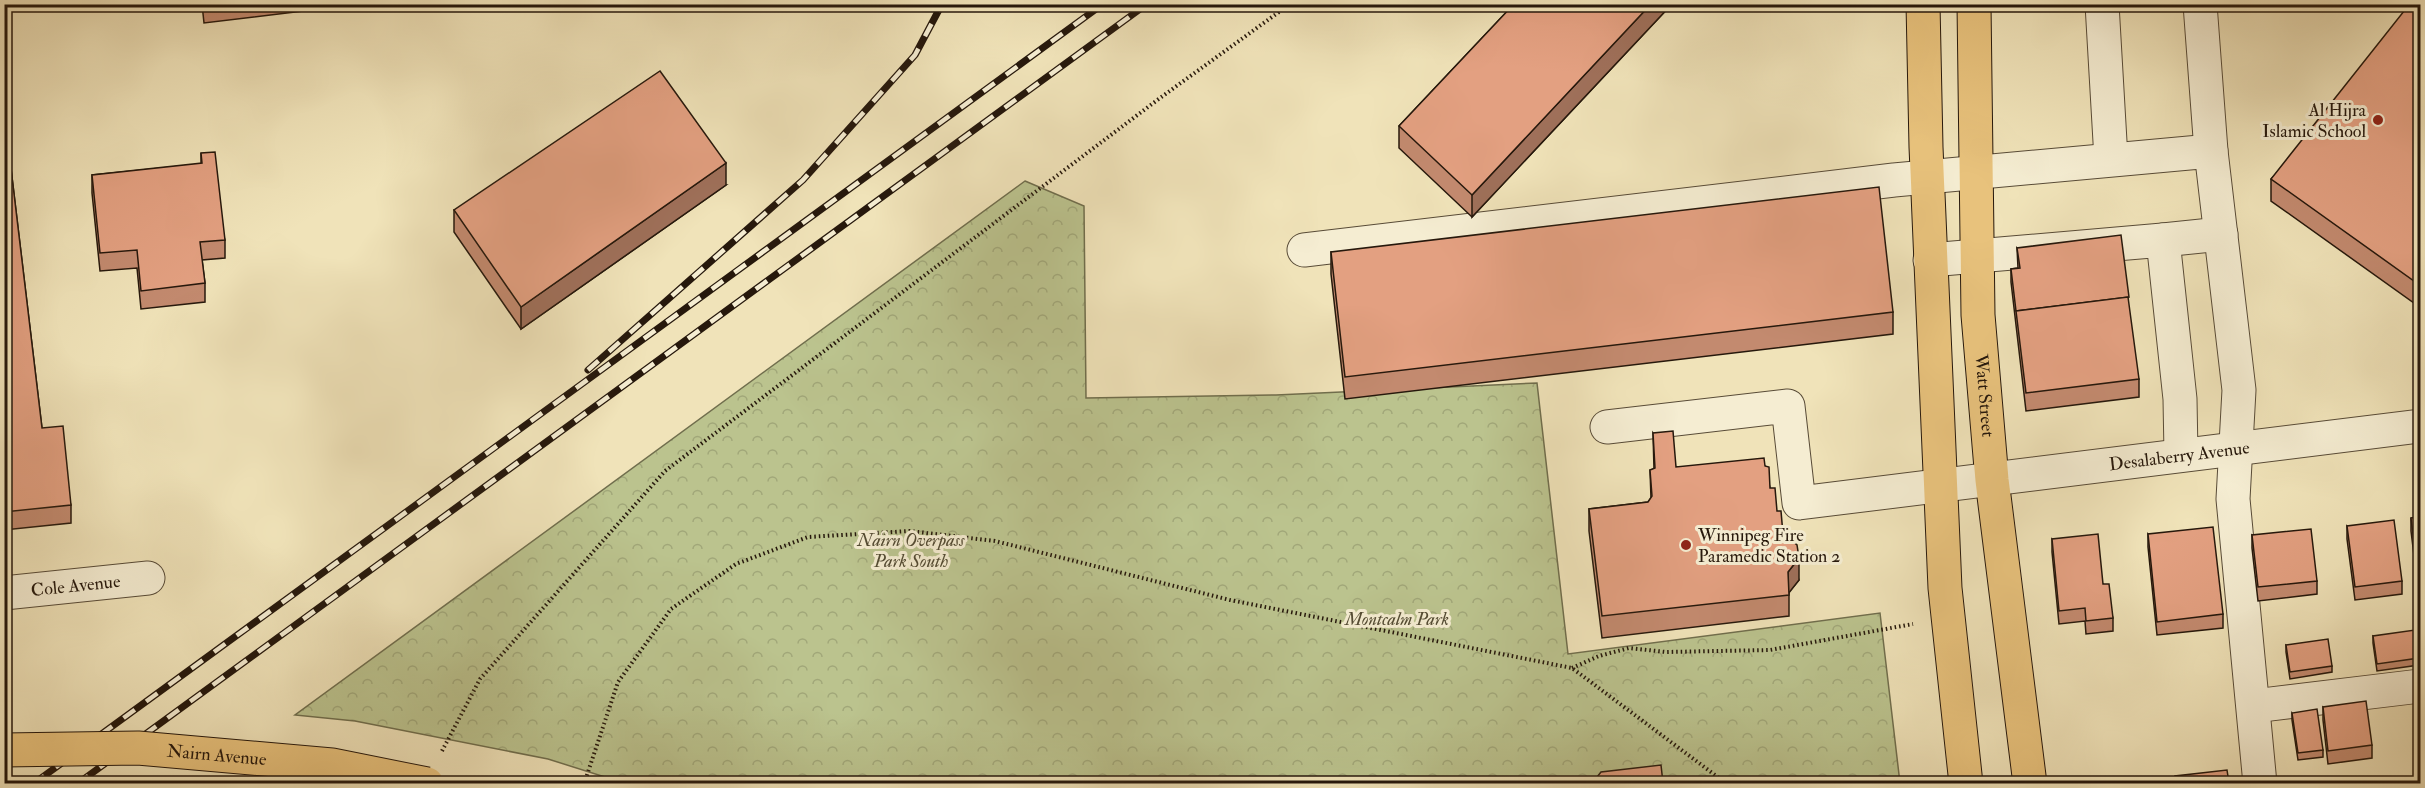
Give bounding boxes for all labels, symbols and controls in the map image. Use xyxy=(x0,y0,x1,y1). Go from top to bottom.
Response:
place label: Al Hijra Islamic School xyxy=(2262,99,2367,143)
marker: Al Hijra Islamic School xyxy=(2371,113,2385,127)
street label: Watt Street xyxy=(1970,352,2000,438)
street label: Desalaberry Avenue xyxy=(2108,436,2251,476)
place label: Winnipeg Fire Paramedic Station 2 xyxy=(1697,524,1840,568)
park label: Nairn Overpass Park South xyxy=(857,529,965,573)
marker: Winnipeg Fire Paramedic Station 2 xyxy=(1679,538,1693,552)
street label: Cole Avenue xyxy=(30,569,122,602)
park label: Montcalm Park xyxy=(1344,608,1449,631)
street label: Nairn Avenue xyxy=(166,739,268,771)

